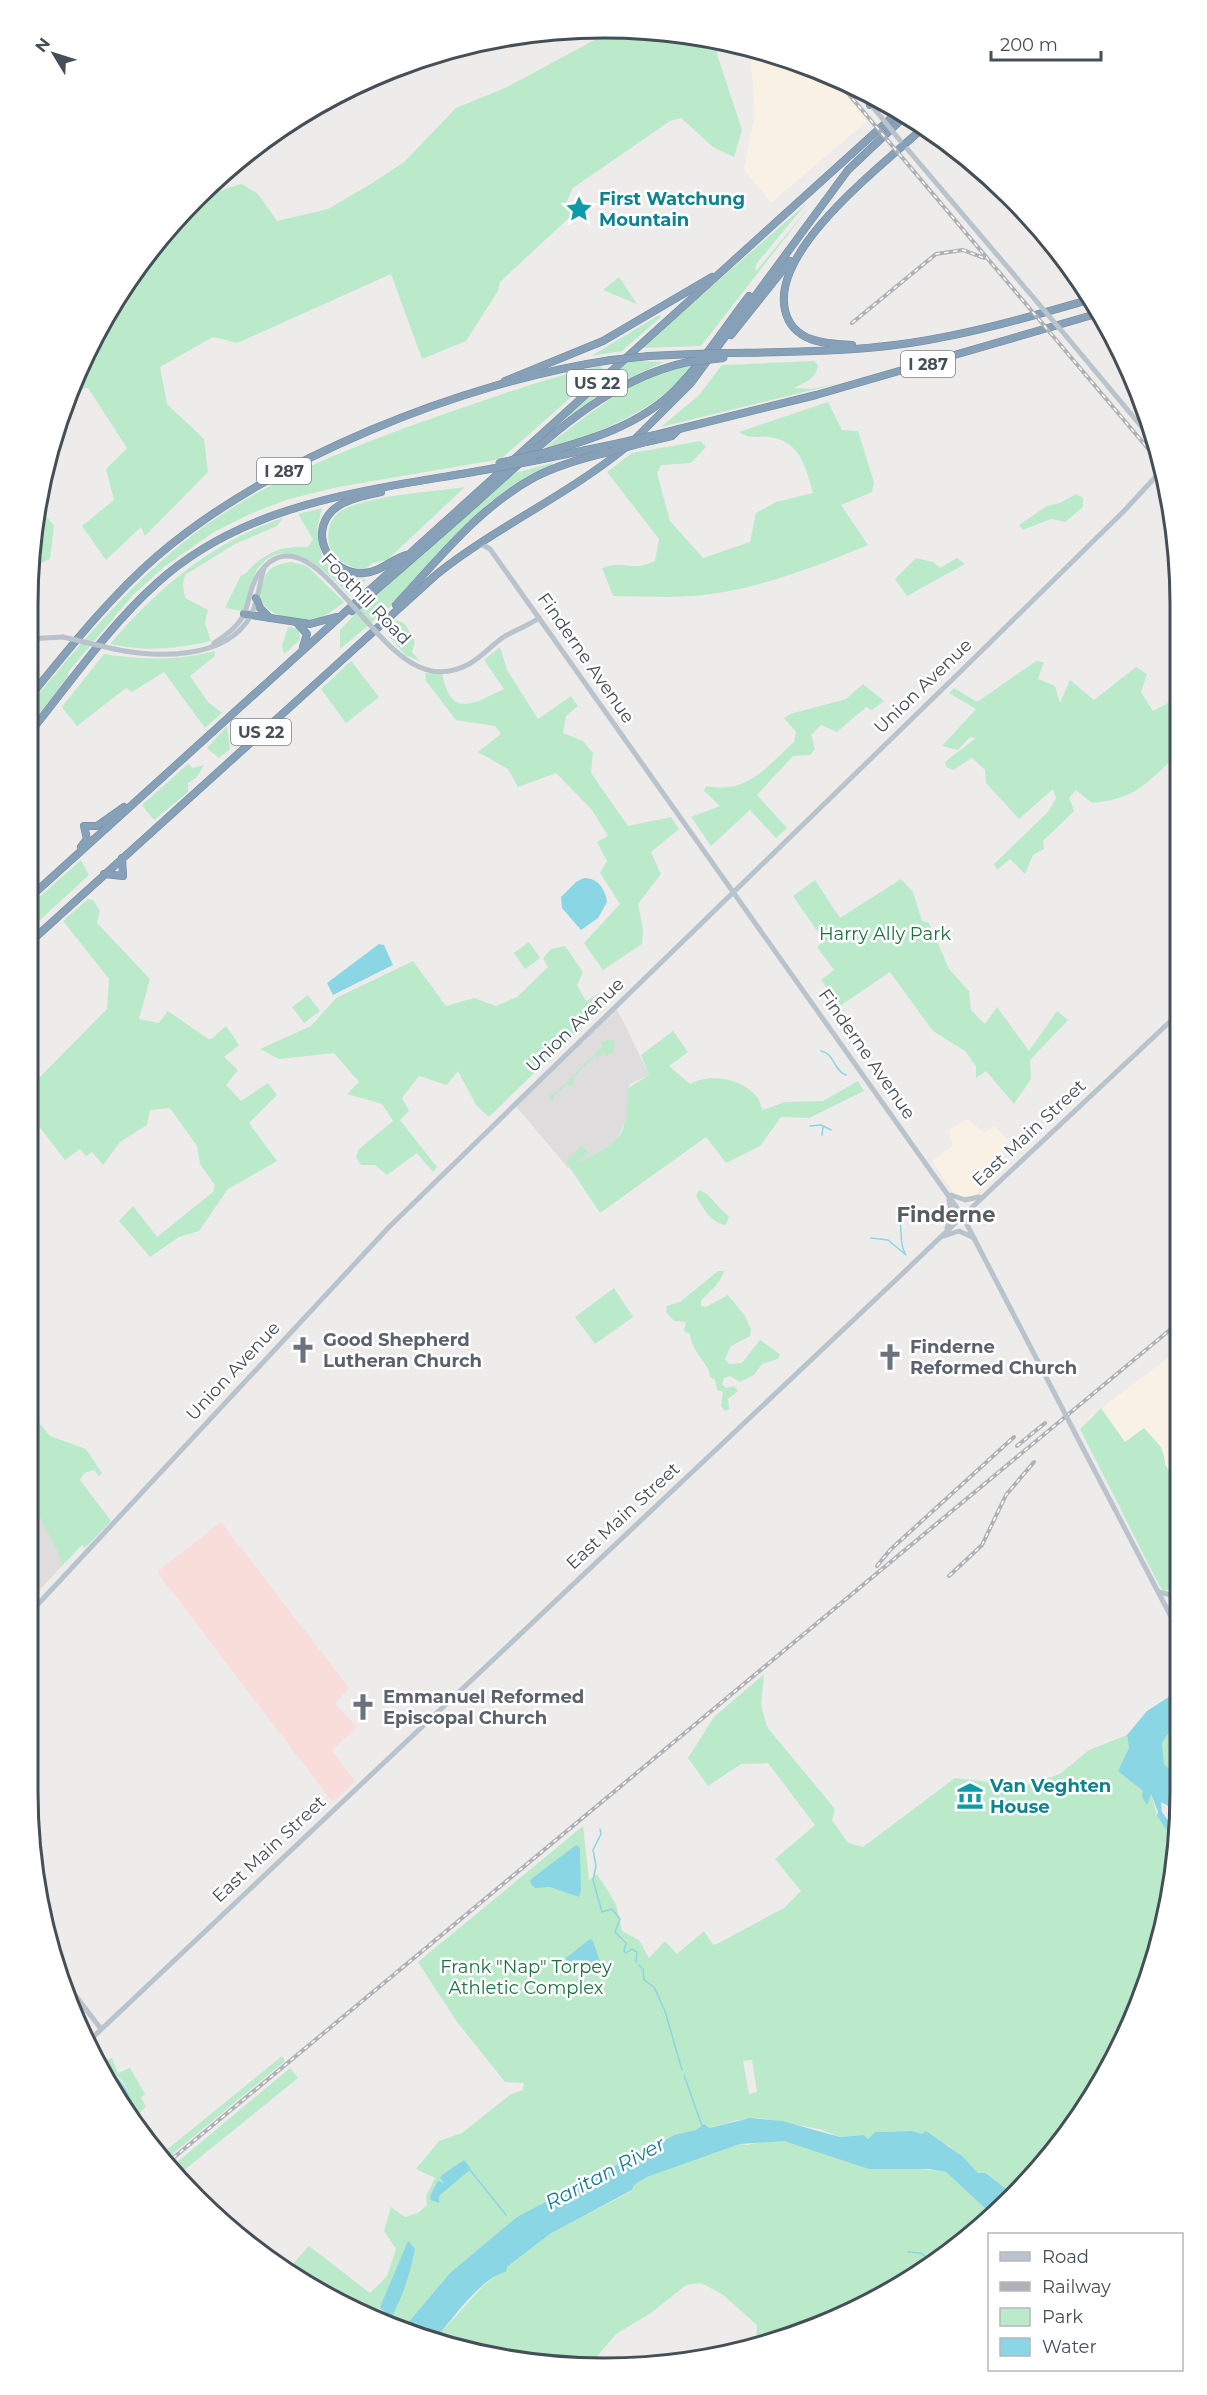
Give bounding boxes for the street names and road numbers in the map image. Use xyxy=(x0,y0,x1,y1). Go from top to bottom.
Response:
road number: I 287 xyxy=(901,351,955,377)
road number: US 22 xyxy=(567,370,627,396)
road number: I 287 xyxy=(257,458,311,484)
street label: Foothill Road xyxy=(317,548,415,650)
street label: Finderne Avenue xyxy=(533,589,639,728)
street label: Union Avenue xyxy=(870,634,977,738)
road number: US 22 xyxy=(231,719,291,745)
street label: Union Avenue xyxy=(522,973,629,1077)
street label: Finderne Avenue xyxy=(814,985,920,1124)
street label: East Main Street xyxy=(968,1075,1090,1191)
street label: Union Avenue xyxy=(182,1317,285,1425)
street label: East Main Street xyxy=(562,1458,684,1574)
street label: East Main Street xyxy=(208,1791,330,1907)

